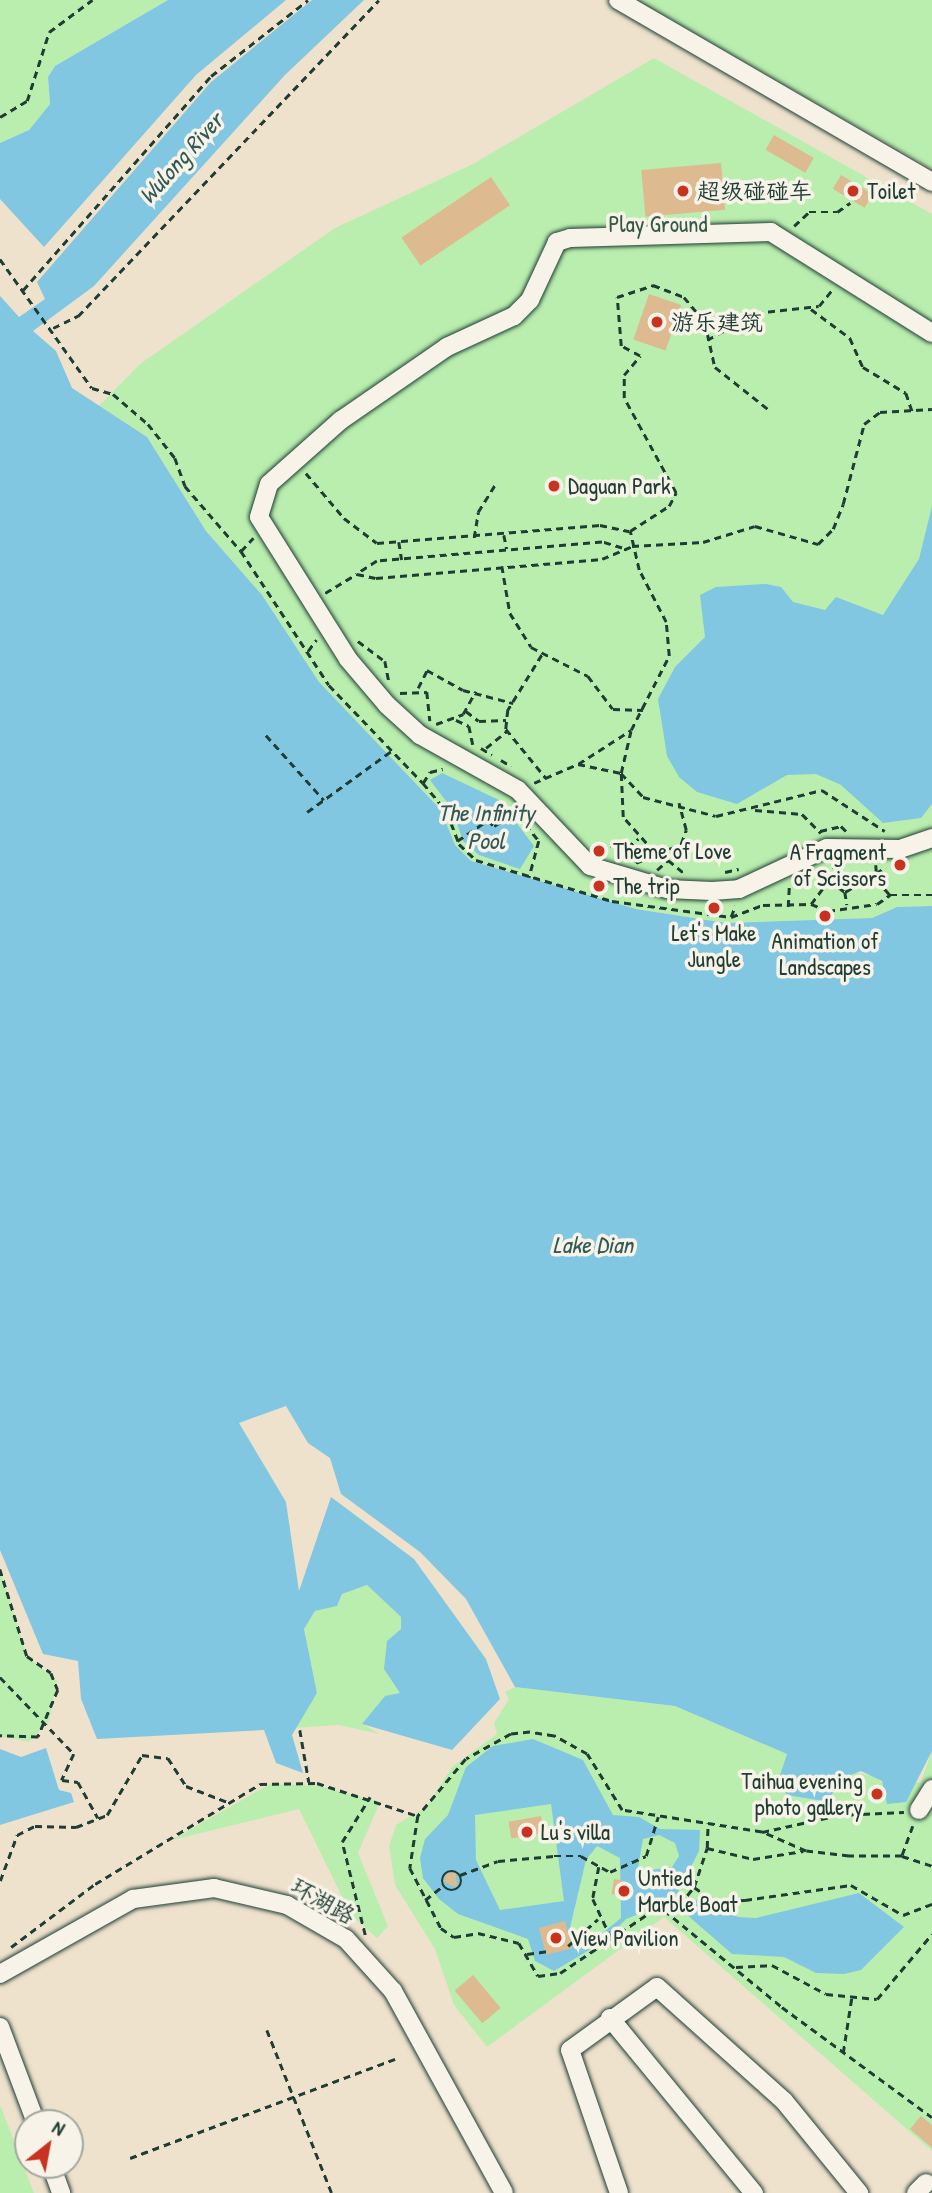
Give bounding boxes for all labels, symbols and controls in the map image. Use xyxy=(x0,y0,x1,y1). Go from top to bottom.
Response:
water label: Wulong River xyxy=(133,107,229,209)
place label: 超级碰碰车 xyxy=(697,177,812,205)
place label: Toilet xyxy=(867,177,915,205)
marker: 超级碰碰车 xyxy=(675,183,691,199)
marker: Toilet xyxy=(845,183,861,199)
park label: Play Ground xyxy=(609,210,707,238)
place label: 游乐建筑 xyxy=(671,308,763,336)
marker: 游乐建筑 xyxy=(649,314,665,330)
place label: Daguan Park xyxy=(568,472,671,500)
marker: Daguan Park xyxy=(546,478,562,494)
water label: The Infinity Pool xyxy=(437,799,535,855)
place label: Theme of Love xyxy=(613,837,732,865)
place label: A Fragment of Scissors xyxy=(790,838,886,892)
marker: Theme of Love xyxy=(591,843,607,859)
marker: A Fragment of Scissors xyxy=(892,857,908,873)
place label: The trip xyxy=(613,872,680,900)
marker: The trip xyxy=(591,878,607,894)
marker: Let's Make Jungle xyxy=(706,900,722,916)
marker: Animation of Landscapes xyxy=(817,908,833,924)
place label: Let's Make Jungle xyxy=(672,919,756,973)
place label: Animation of Landscapes xyxy=(772,927,878,981)
water label: Lake Dian xyxy=(553,1231,633,1259)
place label: Taihua evening photo gallery xyxy=(741,1767,863,1821)
marker: Taihua evening photo gallery xyxy=(869,1786,885,1802)
place label: Lu's villa xyxy=(541,1818,610,1846)
marker: Lu's villa xyxy=(519,1824,535,1840)
place label: Untied Marble Boat xyxy=(638,1864,737,1918)
street label: 环湖路 xyxy=(286,1872,360,1930)
marker: Untied Marble Boat xyxy=(616,1883,632,1899)
place label: View Pavilion xyxy=(570,1924,679,1952)
marker: View Pavilion xyxy=(548,1930,564,1946)
north arrow xyxy=(14,2109,84,2179)
text: N xyxy=(48,2114,70,2141)

